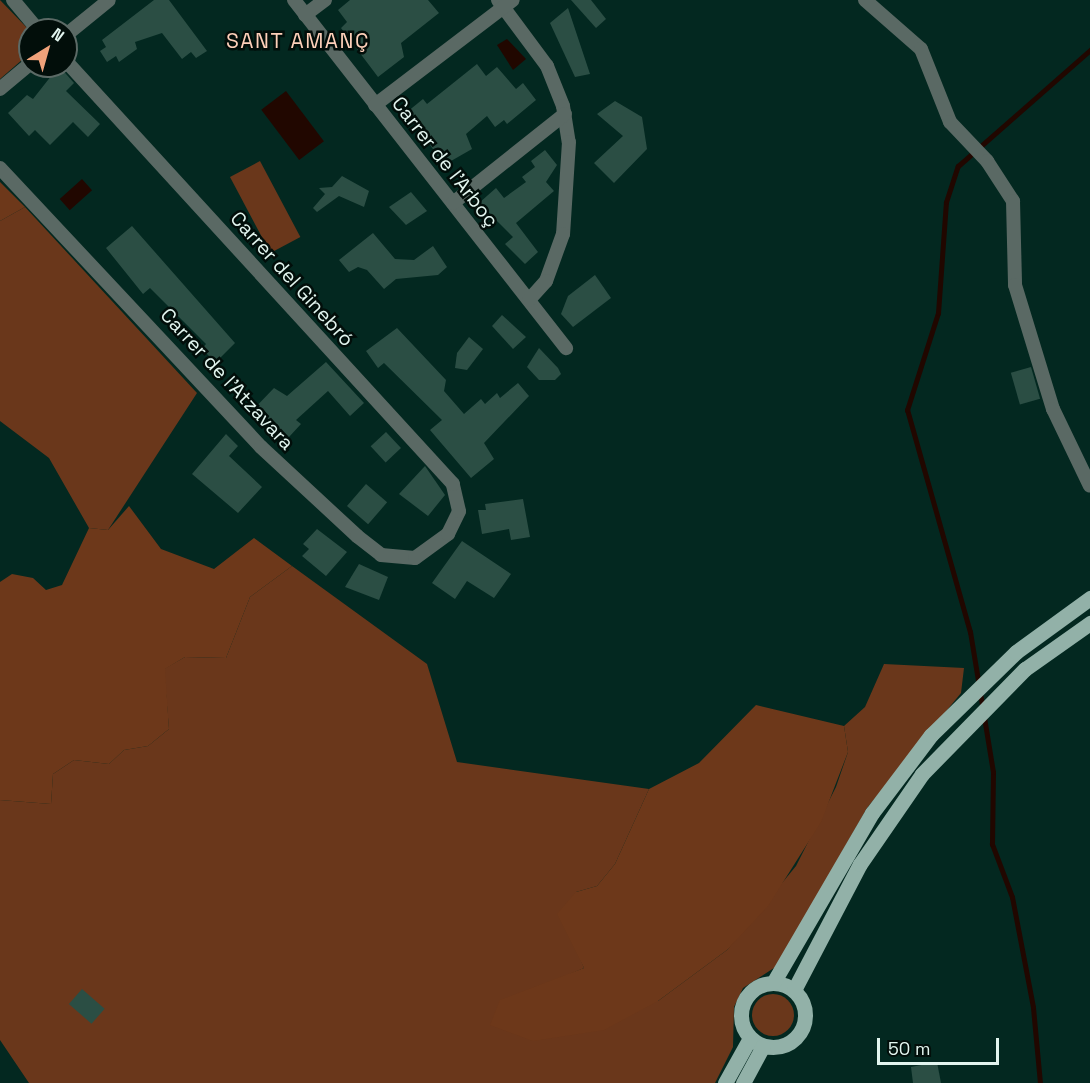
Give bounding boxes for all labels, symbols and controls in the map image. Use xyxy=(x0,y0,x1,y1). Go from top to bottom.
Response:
north arrow xyxy=(18,18,78,78)
text: N xyxy=(47,23,69,46)
district label: SANT AMANÇ xyxy=(226,28,370,54)
street label: Carrer de l'Arboç xyxy=(387,92,503,232)
street label: Carrer del Ginebró xyxy=(225,207,359,351)
street label: Carrer de l'Atzavara xyxy=(155,303,299,455)
scale bar xyxy=(880,1026,1002,1064)
text: 50 m xyxy=(888,1037,930,1060)

